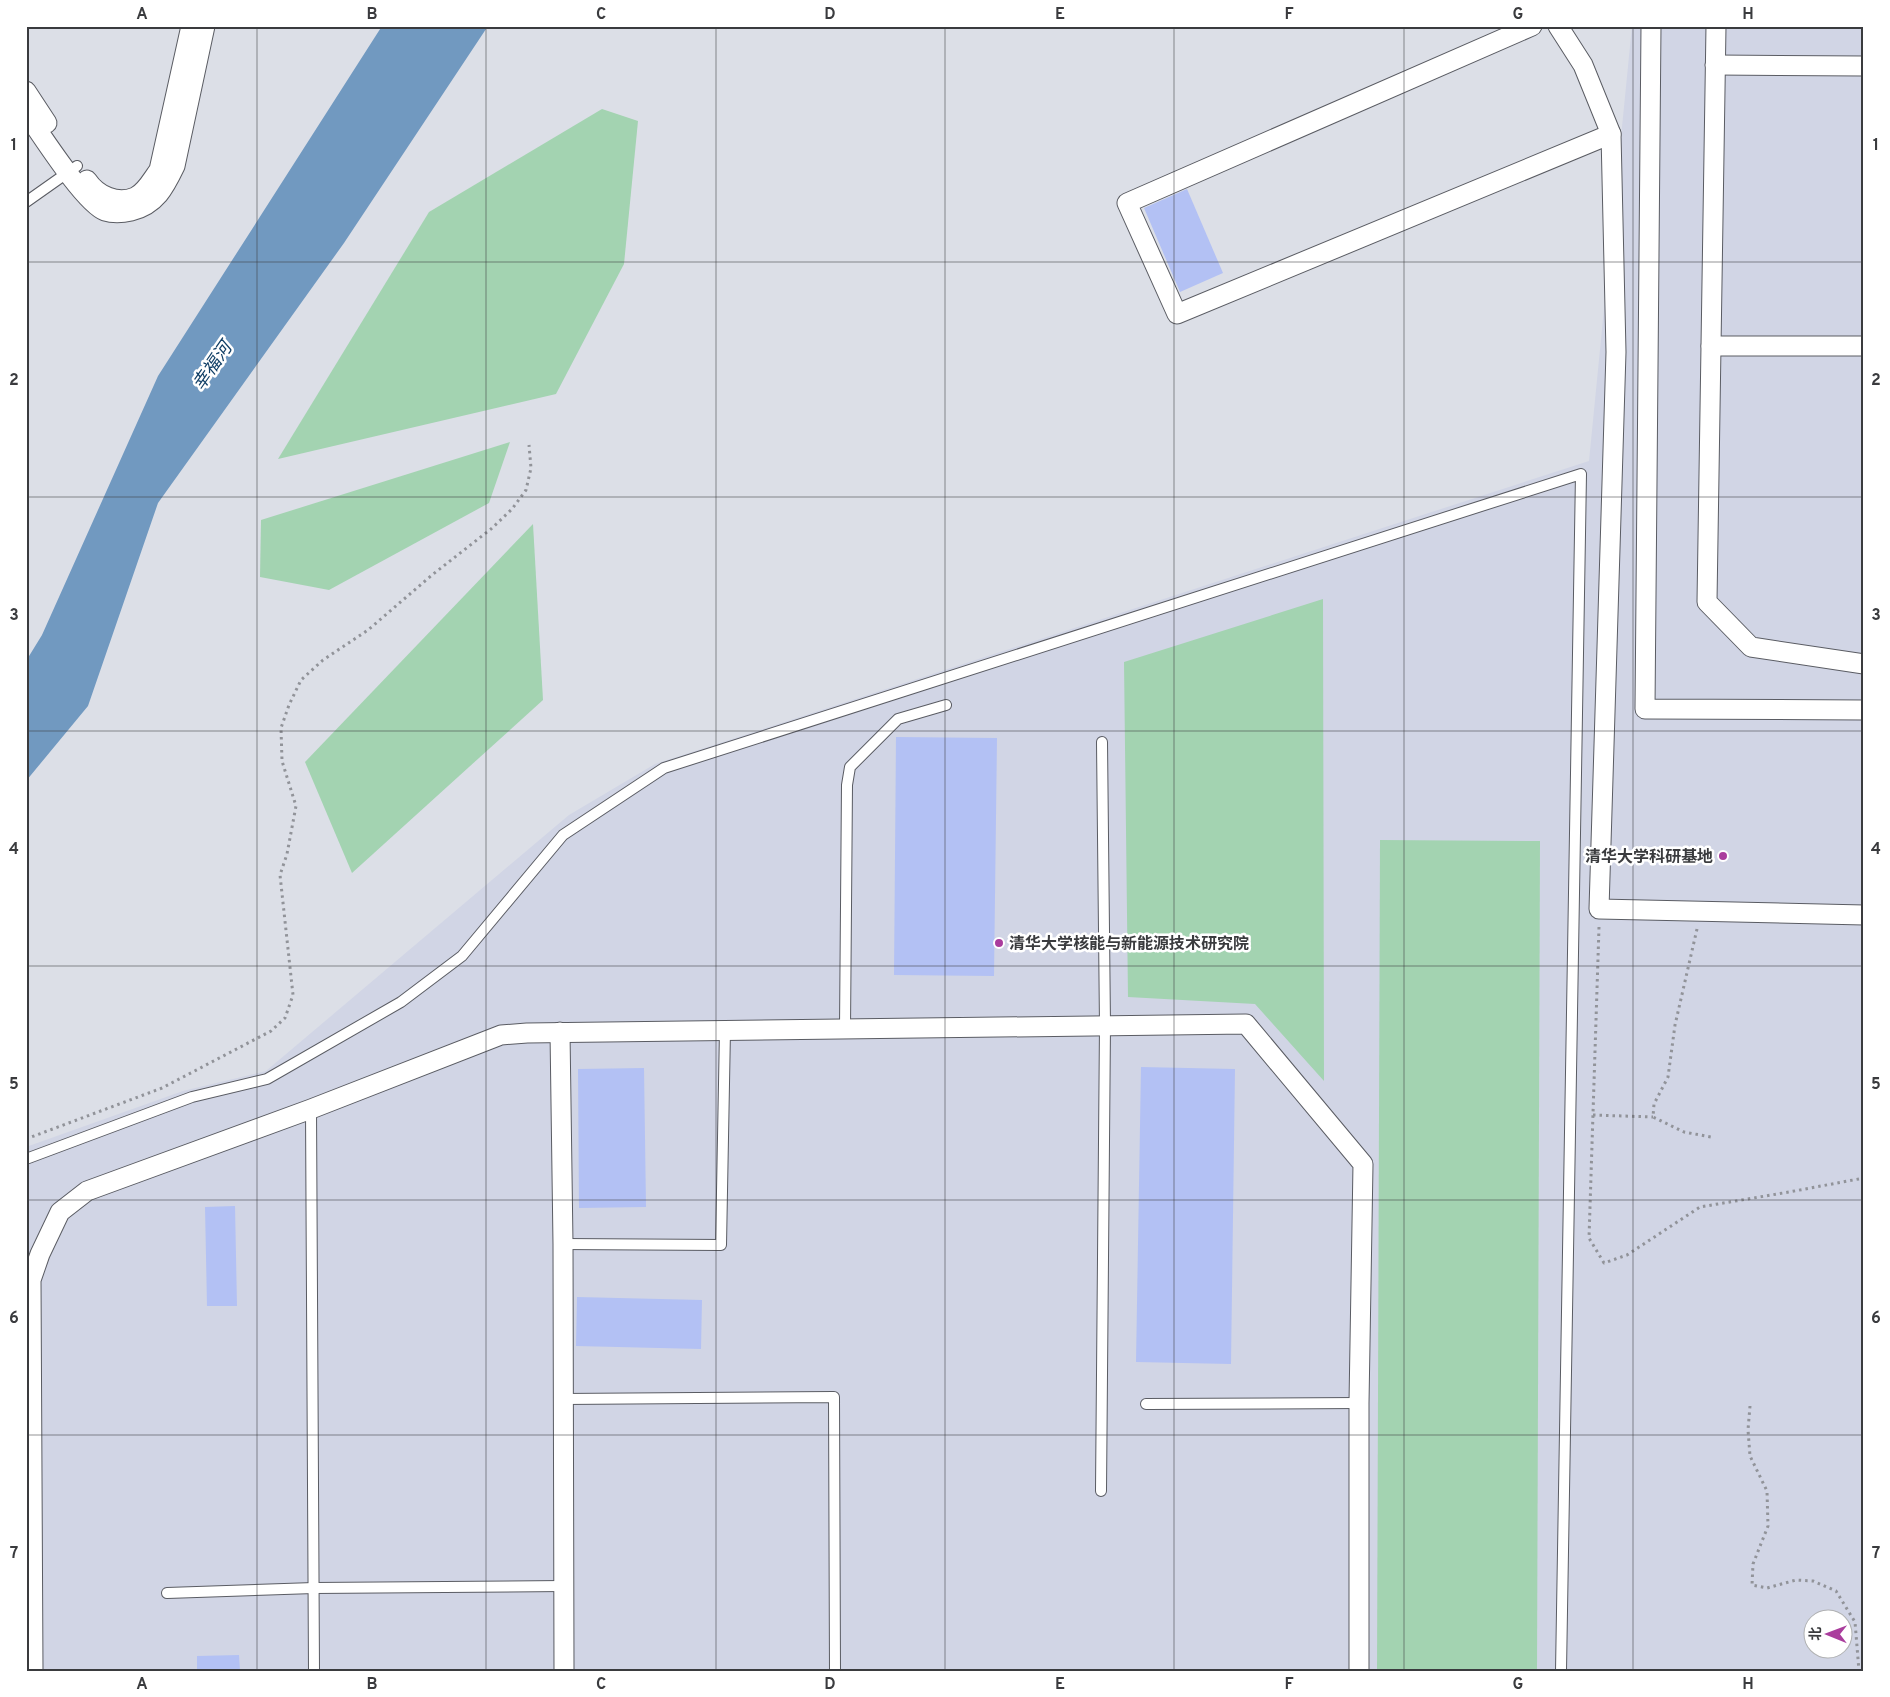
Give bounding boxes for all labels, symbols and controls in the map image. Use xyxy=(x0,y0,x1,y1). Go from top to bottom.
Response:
text: A xyxy=(136,5,148,25)
text: B xyxy=(366,5,378,25)
text: C xyxy=(596,5,606,25)
text: D xyxy=(824,5,836,25)
text: E xyxy=(1055,5,1065,25)
text: F xyxy=(1284,5,1294,25)
text: G xyxy=(1513,5,1523,25)
text: H xyxy=(1742,5,1754,25)
text: 1 xyxy=(11,136,17,156)
text: 1 xyxy=(1873,136,1879,156)
water label: 幸福河 xyxy=(188,336,240,396)
text: 2 xyxy=(9,371,19,391)
text: 2 xyxy=(1871,371,1881,391)
text: 3 xyxy=(9,606,19,626)
text: 3 xyxy=(1871,606,1881,626)
text: 4 xyxy=(9,840,19,860)
text: 4 xyxy=(1871,840,1881,860)
place label: 清华大学科研基地 xyxy=(1585,847,1713,868)
marker: 清华大学科研基地 xyxy=(1717,850,1729,862)
place label: 清华大学核能与新能源技术研究院 xyxy=(1009,934,1249,955)
marker: 清华大学核能与新能源技术研究院 xyxy=(993,937,1005,949)
text: 5 xyxy=(9,1075,19,1095)
text: 5 xyxy=(1871,1075,1881,1095)
text: 6 xyxy=(9,1309,19,1329)
text: 6 xyxy=(1871,1309,1881,1329)
text: 7 xyxy=(10,1544,18,1564)
text: 7 xyxy=(1872,1544,1880,1564)
north arrow xyxy=(1802,1610,1852,1660)
text: 北 xyxy=(1808,1627,1825,1641)
text: A xyxy=(136,1675,148,1695)
text: B xyxy=(366,1675,378,1695)
text: C xyxy=(596,1675,606,1695)
text: D xyxy=(824,1675,836,1695)
text: E xyxy=(1055,1675,1065,1695)
text: F xyxy=(1284,1675,1294,1695)
text: G xyxy=(1513,1675,1523,1695)
text: H xyxy=(1742,1675,1754,1695)

